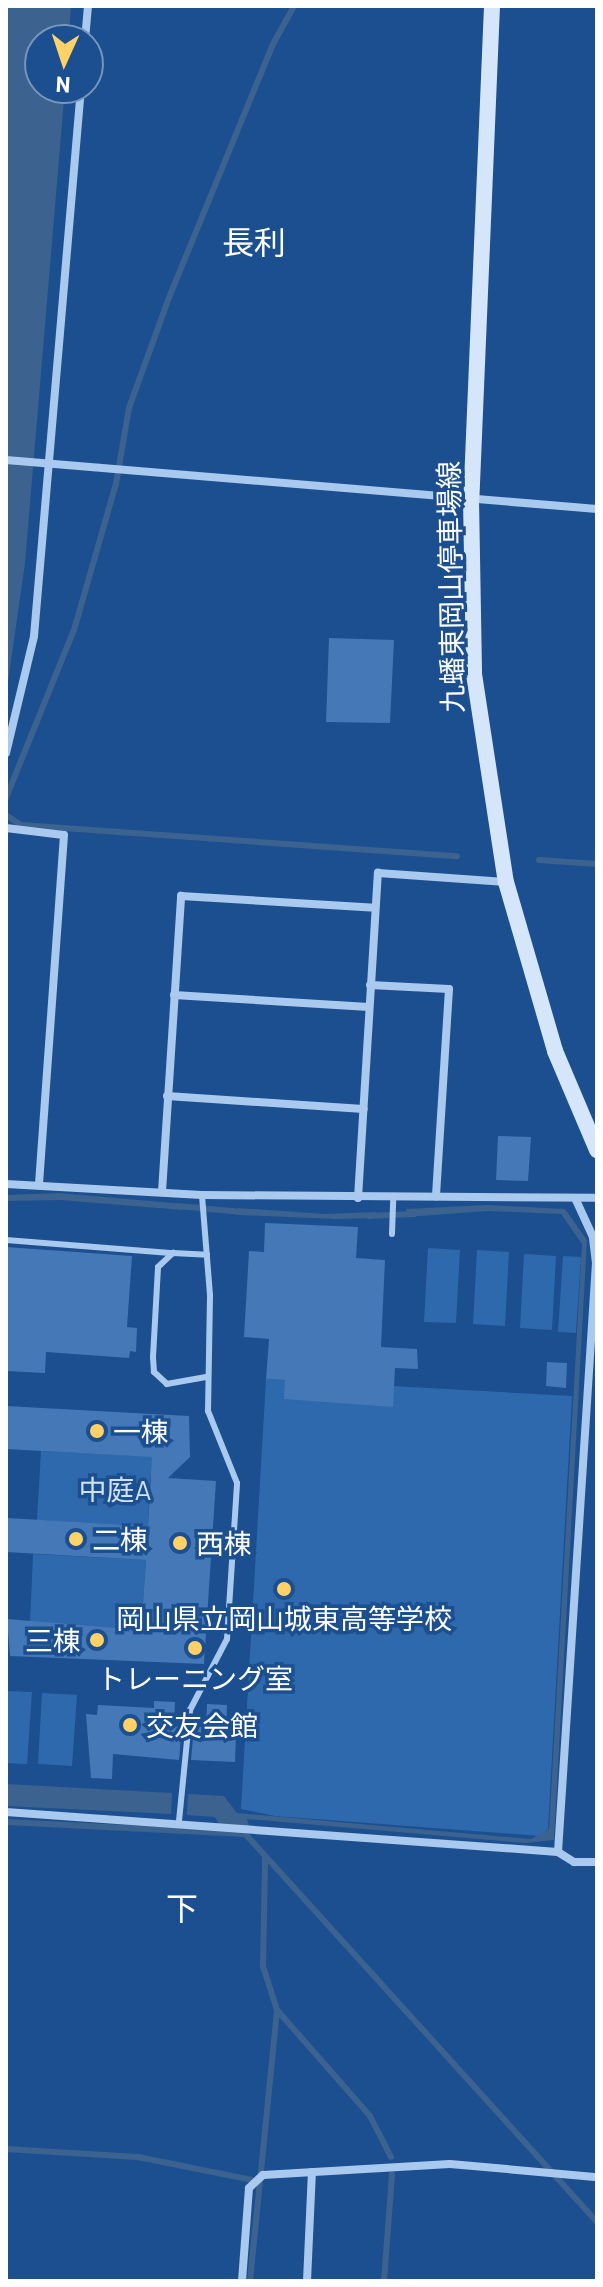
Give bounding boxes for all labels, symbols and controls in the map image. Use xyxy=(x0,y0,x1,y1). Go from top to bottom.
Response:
north arrow xyxy=(24,24,104,104)
text: N xyxy=(55,73,71,99)
district label: 長利 xyxy=(222,222,286,260)
street label: 九蟠東岡山停車場線 xyxy=(431,461,469,713)
place label: 一棟 xyxy=(113,1414,169,1448)
marker: 一棟 xyxy=(88,1422,106,1440)
park label: 中庭A xyxy=(79,1472,151,1506)
place label: 二棟 xyxy=(92,1522,148,1556)
place label: 西棟 xyxy=(196,1526,252,1560)
marker: 二棟 xyxy=(67,1530,85,1548)
marker: 西棟 xyxy=(171,1534,189,1552)
marker: 岡山県立岡山城東高等学校 xyxy=(275,1580,293,1598)
place label: 岡山県立岡山城東高等学校 xyxy=(116,1601,452,1635)
place label: 三棟 xyxy=(25,1623,81,1657)
marker: 三棟 xyxy=(88,1631,106,1649)
marker: トレーニング室 xyxy=(186,1639,204,1657)
place label: トレーニング室 xyxy=(97,1661,293,1695)
place label: 交友会館 xyxy=(146,1708,258,1742)
marker: 交友会館 xyxy=(121,1716,139,1734)
district label: 下 xyxy=(166,1888,198,1926)

